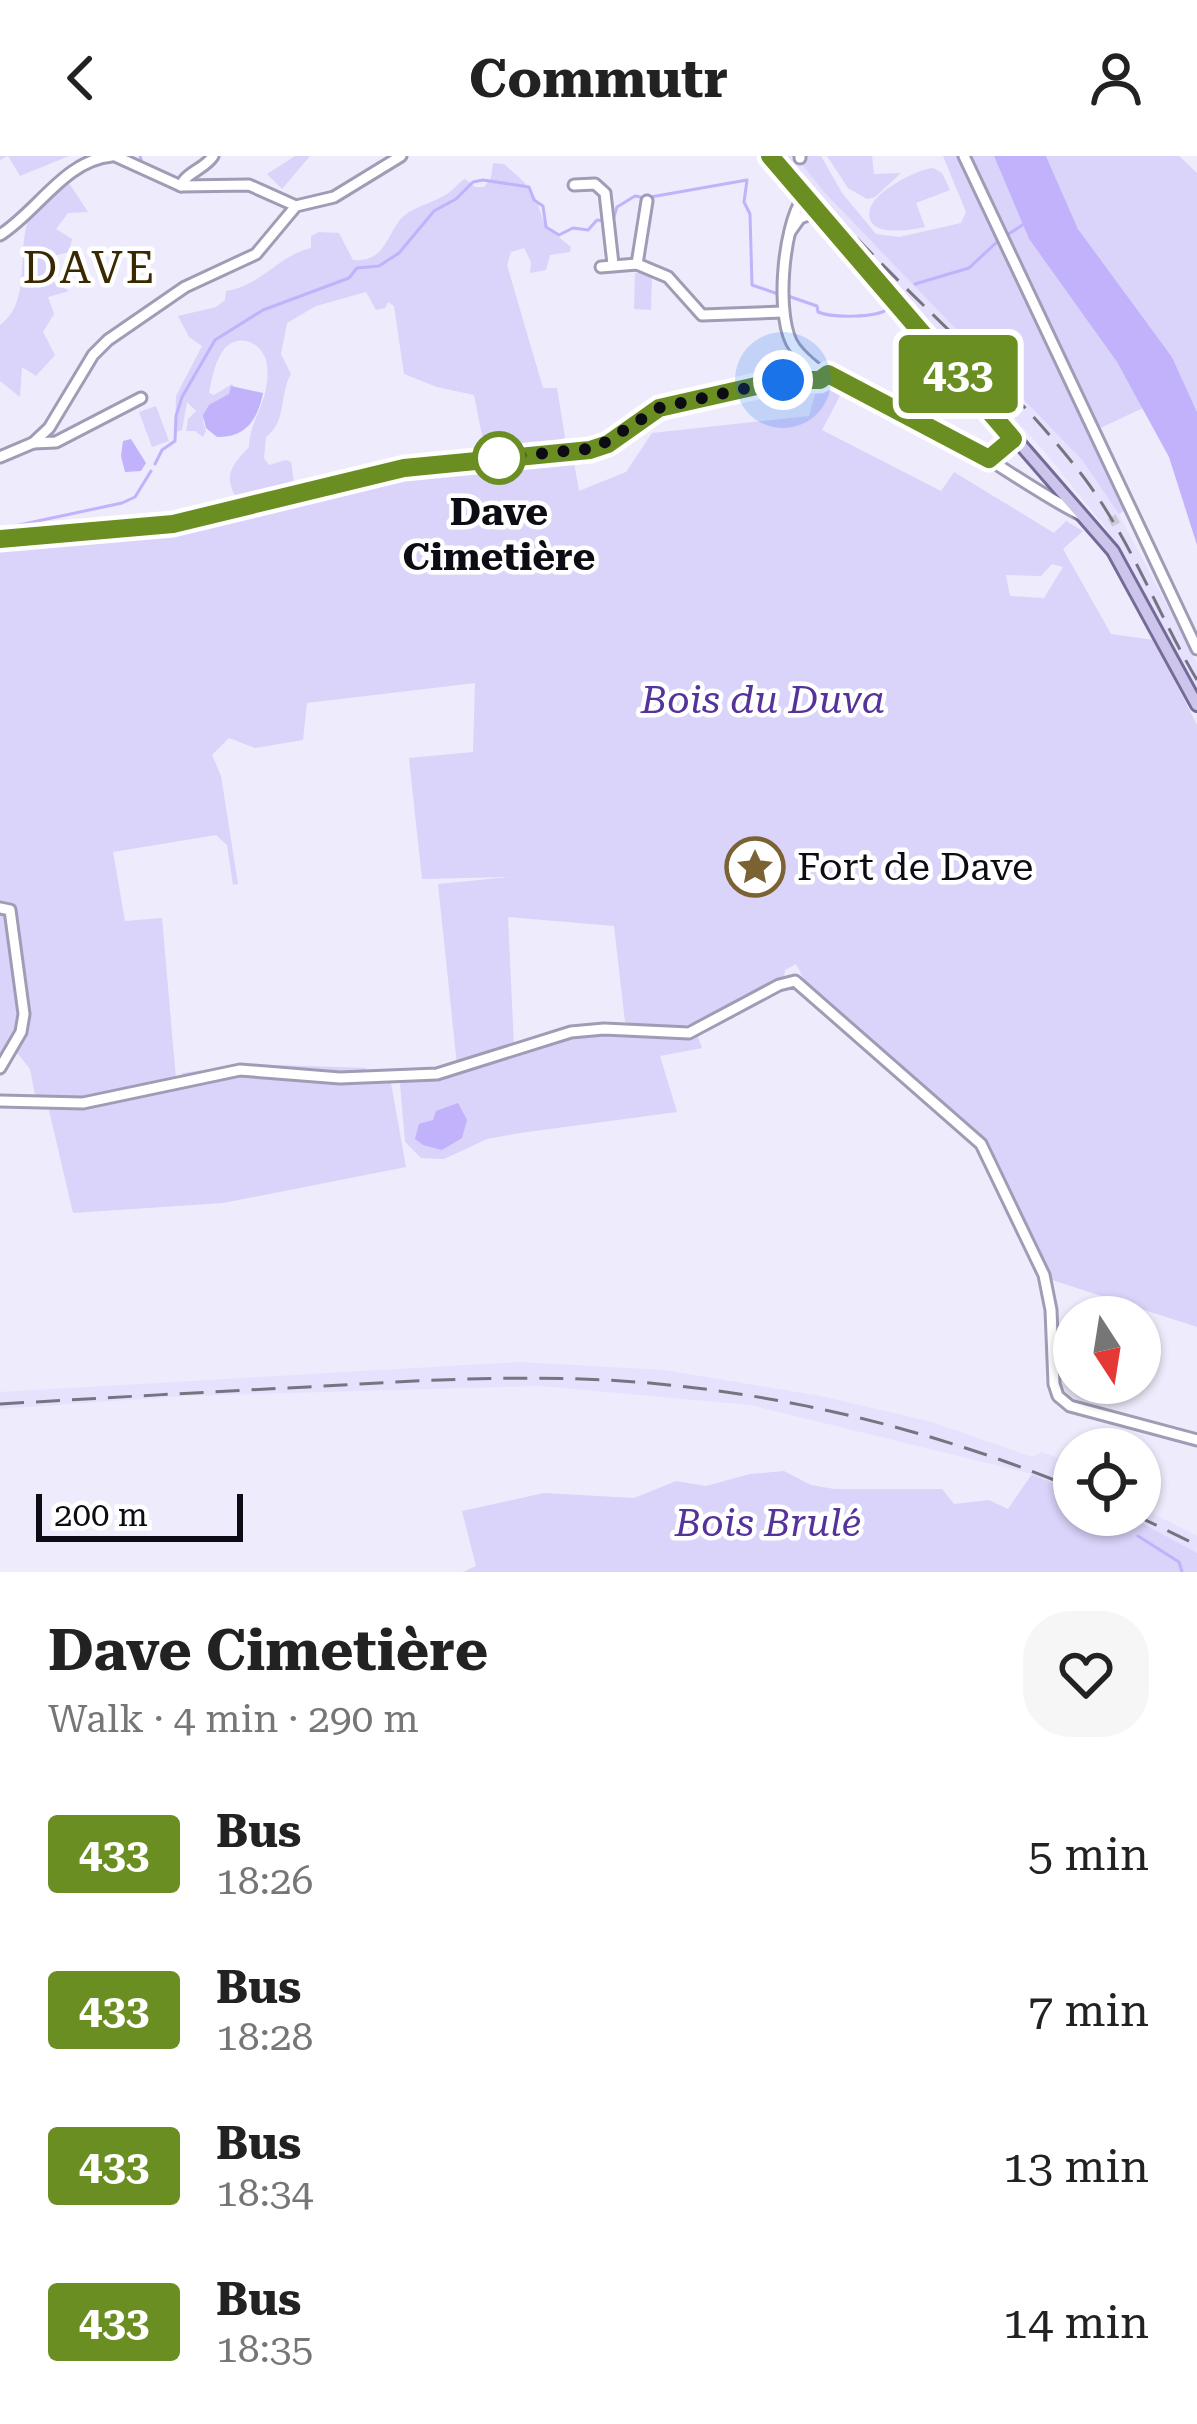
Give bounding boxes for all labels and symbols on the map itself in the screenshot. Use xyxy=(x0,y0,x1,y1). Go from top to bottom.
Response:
district label: DAVE xyxy=(23,241,157,294)
line badge: 433 xyxy=(889,335,1027,413)
your location xyxy=(753,350,813,410)
marker: Dave Cimetière xyxy=(474,433,524,483)
place label: Dave Cimetière xyxy=(403,489,595,580)
park label: Bois du Duva xyxy=(640,677,885,723)
place icon: Fort de Dave xyxy=(724,836,786,898)
place label: Fort de Dave xyxy=(797,844,1033,890)
north arrow xyxy=(1053,1296,1161,1404)
scale bar xyxy=(36,1488,243,1541)
park label: Bois Brulé xyxy=(674,1500,861,1546)

